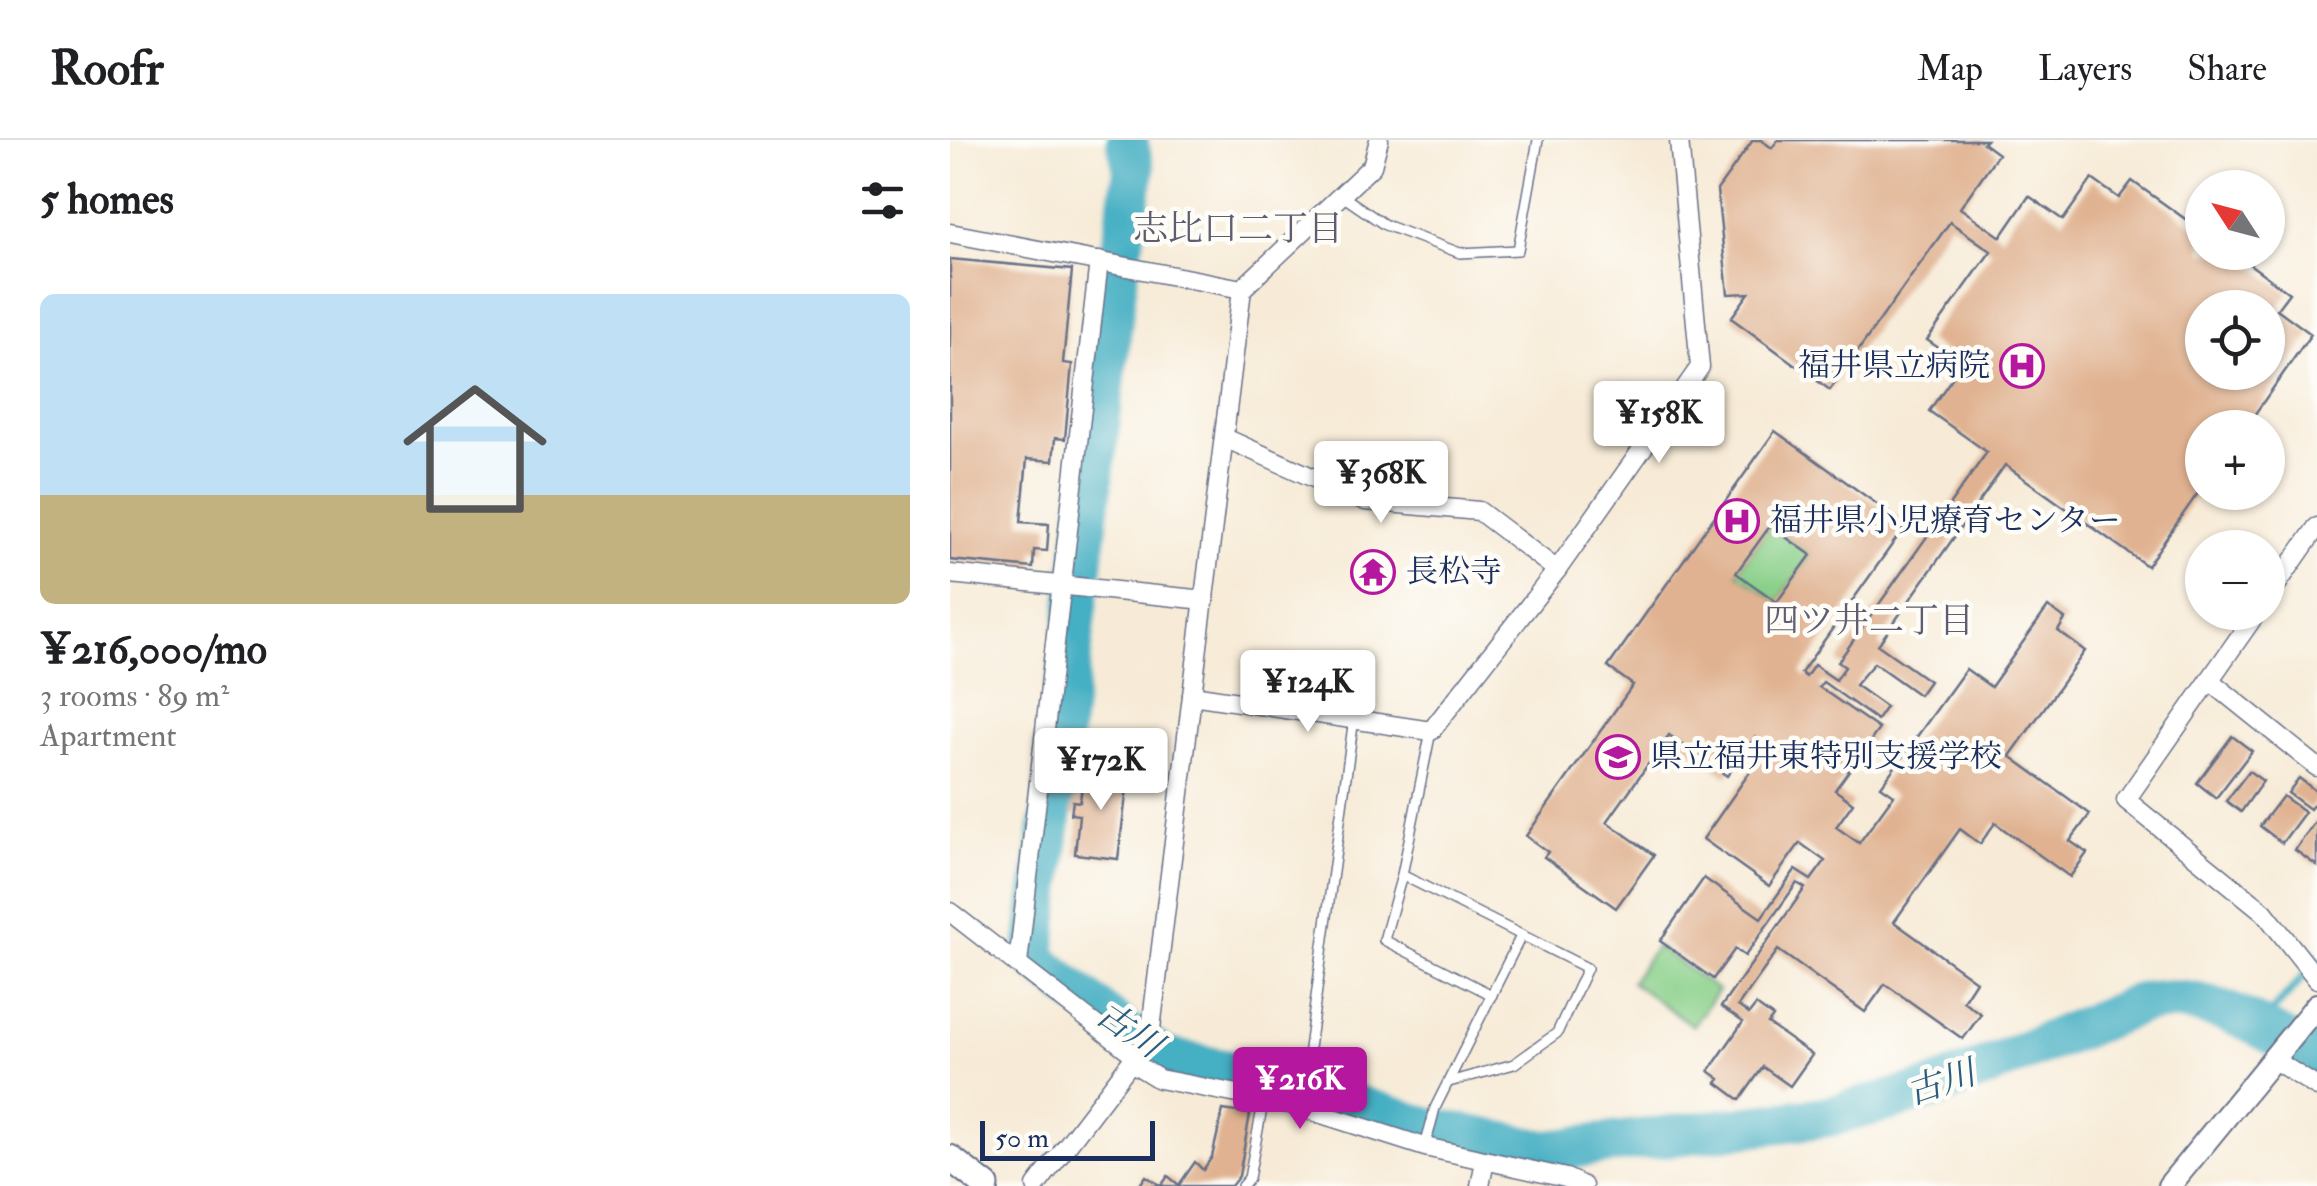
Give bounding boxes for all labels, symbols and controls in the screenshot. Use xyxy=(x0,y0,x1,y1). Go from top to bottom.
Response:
text: Roofr xyxy=(50,39,164,99)
text: Map xyxy=(1917,47,1983,91)
text: Layers xyxy=(2038,47,2132,91)
text: Share xyxy=(2187,47,2267,91)
north arrow xyxy=(2185,170,2285,270)
map controls xyxy=(2185,170,2285,630)
icon: filters xyxy=(855,173,910,228)
text: 5 homes xyxy=(40,174,174,226)
district label: 志比口二丁目 xyxy=(1133,207,1343,251)
button: locate xyxy=(2185,290,2285,390)
hospital icon: 福井県立病院 xyxy=(1999,343,2045,389)
place label: 福井県立病院 xyxy=(1798,346,1990,386)
icon: home xyxy=(385,359,565,539)
pin: ¥158K xyxy=(1589,381,1729,466)
text: ¥158K xyxy=(1616,393,1702,433)
button: + xyxy=(2185,410,2285,510)
pin: ¥368K xyxy=(1311,441,1451,526)
text: ¥368K xyxy=(1336,453,1426,493)
hospital icon: 福井県小児療育センター xyxy=(1714,498,1760,544)
place label: 福井県小児療育センター xyxy=(1770,501,2121,541)
button: − xyxy=(2185,530,2285,630)
temple icon: 長松寺 xyxy=(1350,549,1396,595)
place label: 長松寺 xyxy=(1406,552,1502,592)
district label: 四ツ井二丁目 xyxy=(1764,599,1974,643)
text: ¥216,000/mo xyxy=(40,624,267,676)
pin: ¥124K xyxy=(1238,650,1378,735)
text: ¥124K xyxy=(1262,662,1354,702)
text: 3 rooms · 89 m² xyxy=(40,676,229,716)
text: Apartment xyxy=(40,716,177,756)
pin: ¥172K xyxy=(1031,728,1171,813)
school or university icon: 県立福井東特別支援学校 xyxy=(1595,734,1641,780)
place label: 県立福井東特別支援学校 xyxy=(1650,737,2002,777)
text: ¥172K xyxy=(1057,740,1145,780)
water label: 古川 xyxy=(1088,992,1174,1070)
pin: ¥216K xyxy=(1230,1047,1370,1132)
water label: 古川 xyxy=(1901,1050,1985,1115)
text: ¥216K xyxy=(1255,1059,1345,1099)
scale bar xyxy=(980,1116,1155,1160)
text: 50 m xyxy=(995,1121,1049,1156)

